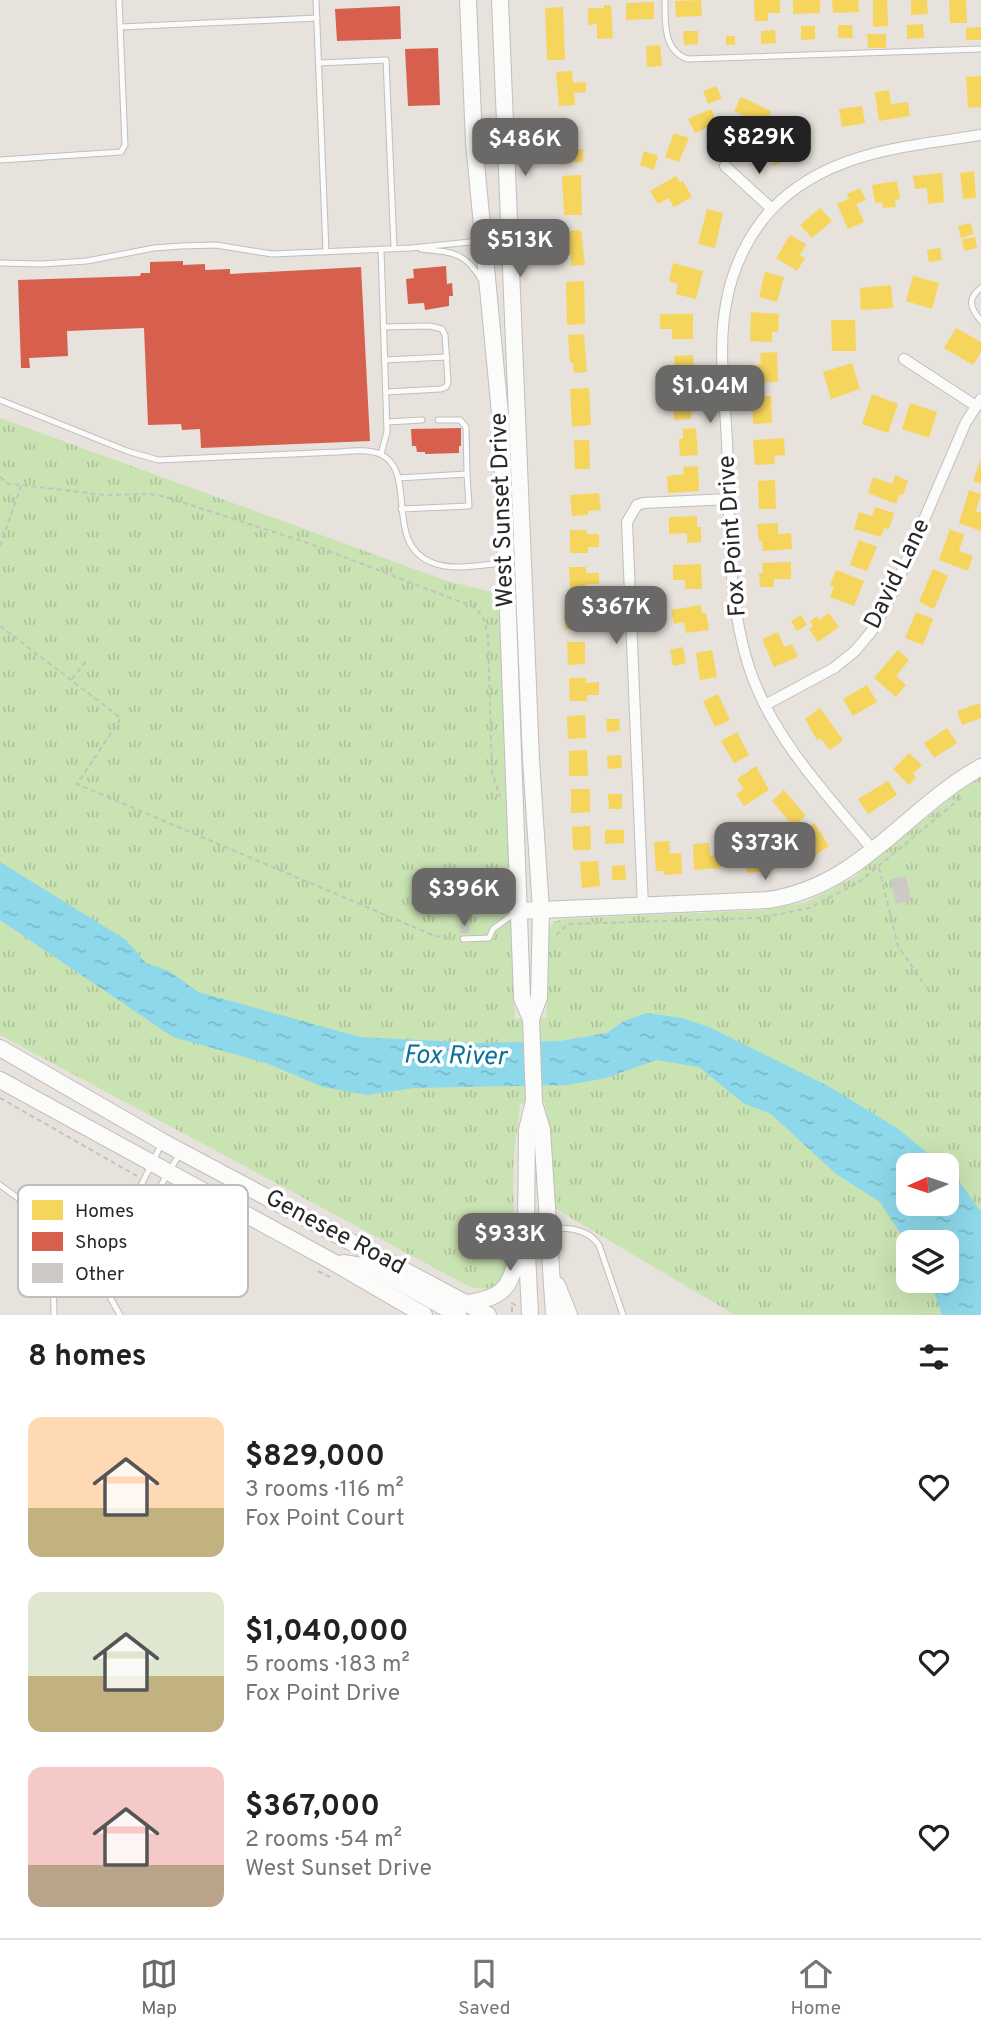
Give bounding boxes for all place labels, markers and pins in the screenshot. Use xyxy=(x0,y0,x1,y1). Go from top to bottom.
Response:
pin: $829K xyxy=(710,116,808,176)
pin: $486K xyxy=(476,118,574,178)
pin: $513K xyxy=(471,219,569,279)
pin: $1.04M xyxy=(653,366,767,425)
pin: $367K xyxy=(567,586,665,646)
pin: $373K xyxy=(716,822,814,882)
pin: $396K xyxy=(415,869,513,928)
pin: $933K xyxy=(461,1214,559,1273)

